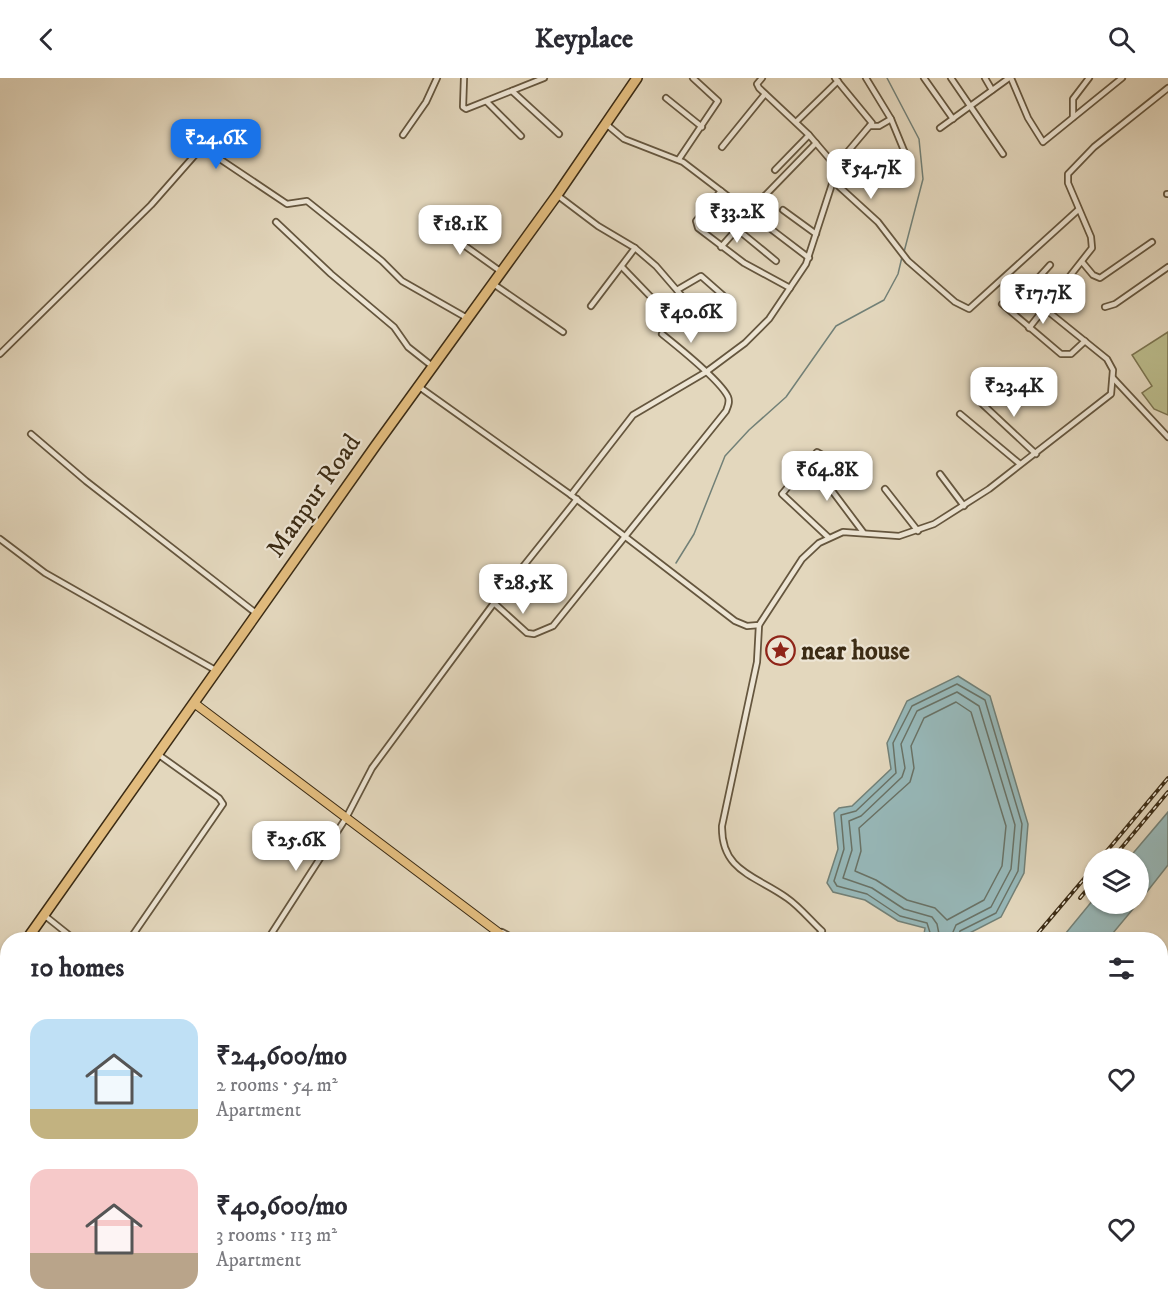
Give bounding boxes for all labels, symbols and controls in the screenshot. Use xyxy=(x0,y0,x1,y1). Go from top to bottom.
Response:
text: Keyplace xyxy=(535,22,633,56)
icon: back xyxy=(30,23,63,56)
icon: search xyxy=(1105,23,1138,56)
pin: ₹24.6K xyxy=(167,119,265,170)
text: ₹24.6K xyxy=(185,126,247,151)
pin: ₹54.7K xyxy=(822,149,920,200)
text: ₹54.7K xyxy=(841,156,901,181)
pin: ₹33.2K xyxy=(688,193,786,244)
text: ₹33.2K xyxy=(710,200,764,225)
pin: ₹18.1K xyxy=(411,205,509,256)
text: ₹18.1K xyxy=(433,212,487,237)
pin: ₹17.7K xyxy=(994,274,1092,325)
text: ₹17.7K xyxy=(1014,281,1072,306)
pin: ₹40.6K xyxy=(642,293,740,344)
text: ₹40.6K xyxy=(660,300,722,325)
pin: ₹23.4K xyxy=(965,367,1063,418)
text: ₹23.4K xyxy=(984,374,1044,399)
street label: Manpur Road xyxy=(259,428,369,564)
pin: ₹64.8K xyxy=(778,451,876,502)
text: ₹64.8K xyxy=(796,458,858,483)
pin: ₹28.5K xyxy=(474,564,572,615)
text: ₹28.5K xyxy=(493,571,553,596)
place icon: near house xyxy=(764,635,796,667)
place label: near house xyxy=(801,635,910,668)
pin: ₹25.6K xyxy=(247,821,345,872)
text: ₹25.6K xyxy=(266,828,326,853)
map controls xyxy=(1083,848,1149,914)
button: layers xyxy=(1083,848,1149,914)
text: 10 homes xyxy=(30,952,124,985)
icon: filters xyxy=(1105,952,1138,985)
text: ₹24,600/mo xyxy=(216,1040,347,1073)
icon: home xyxy=(78,1043,150,1115)
icon: heart xyxy=(1105,1063,1138,1096)
text: 2 rooms · 54 m² xyxy=(216,1073,338,1098)
text: Apartment xyxy=(216,1098,301,1123)
text: ₹40,600/mo xyxy=(216,1190,348,1223)
icon: home xyxy=(78,1193,150,1265)
icon: heart xyxy=(1105,1213,1138,1246)
text: 3 rooms · 113 m² xyxy=(216,1223,337,1248)
text: Apartment xyxy=(216,1248,301,1273)

